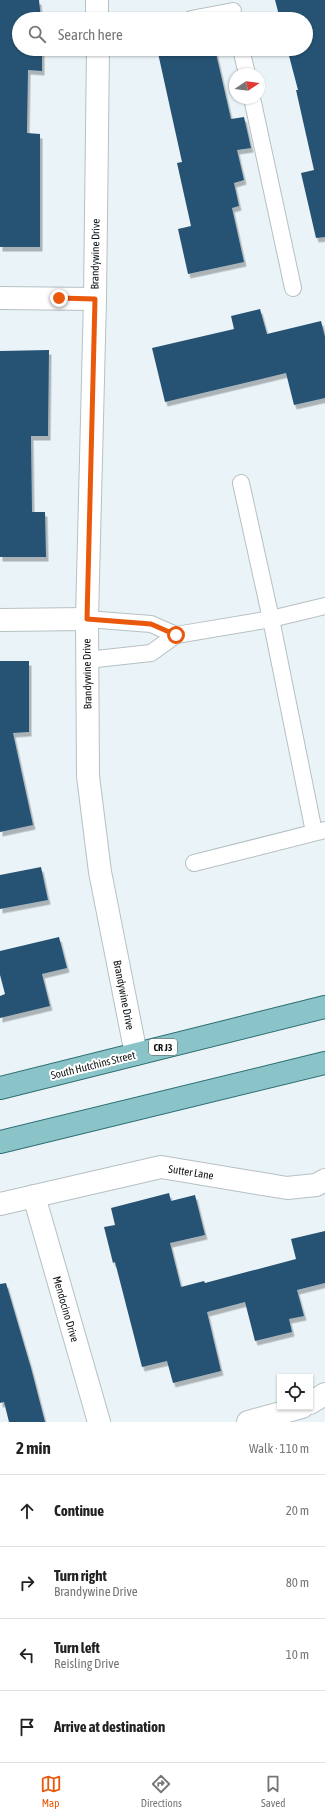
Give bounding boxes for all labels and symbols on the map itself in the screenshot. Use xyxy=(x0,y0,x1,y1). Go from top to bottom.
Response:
north arrow xyxy=(229,68,265,104)
street label: Brandywine Drive xyxy=(88,219,102,289)
route end xyxy=(50,289,68,307)
route start xyxy=(167,626,185,644)
street label: Brandywine Drive xyxy=(80,639,94,709)
street label: Brandywine Drive xyxy=(111,959,137,1031)
road number: CR J3 xyxy=(149,1039,177,1055)
street label: South Hutchins Street xyxy=(49,1049,137,1081)
street label: Sutter Lane xyxy=(168,1163,214,1181)
street label: Mendocino Drive xyxy=(51,1275,81,1343)

